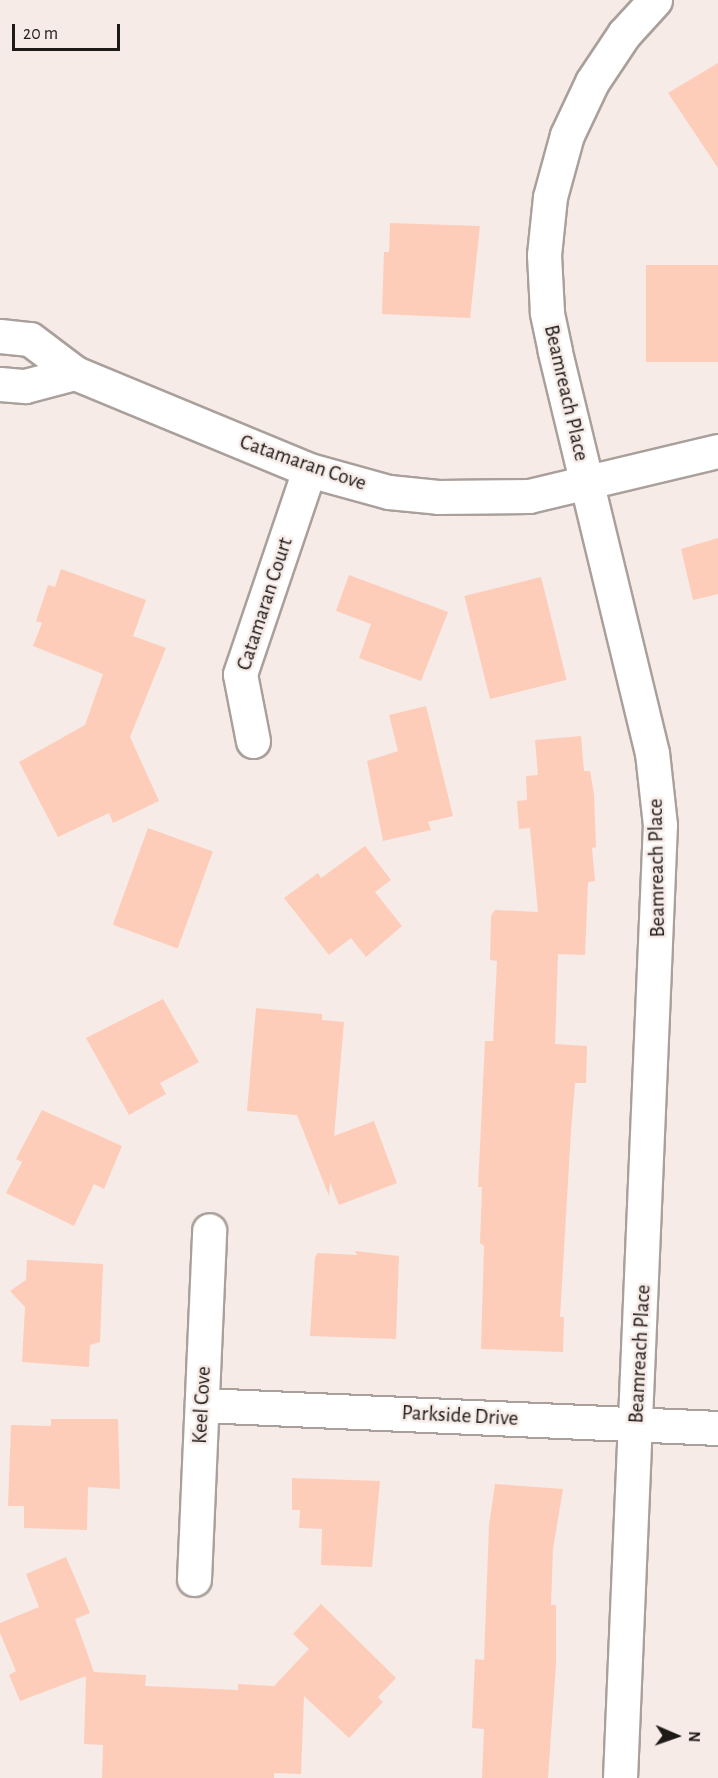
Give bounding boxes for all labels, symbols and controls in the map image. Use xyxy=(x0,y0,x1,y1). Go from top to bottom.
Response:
scale bar xyxy=(15,12,123,50)
text: 20 m xyxy=(23,25,58,43)
street label: Beamreach Place xyxy=(538,322,594,464)
street label: Catamaran Cove xyxy=(236,430,370,496)
street label: Catamaran Court xyxy=(232,534,298,674)
street label: Beamreach Place xyxy=(643,798,671,938)
street label: Beamreach Place xyxy=(624,1284,656,1424)
street label: Keel Cove xyxy=(187,1365,217,1445)
street label: Parkside Drive xyxy=(401,1400,519,1432)
north arrow xyxy=(646,1706,706,1766)
text: N xyxy=(686,1731,702,1742)

